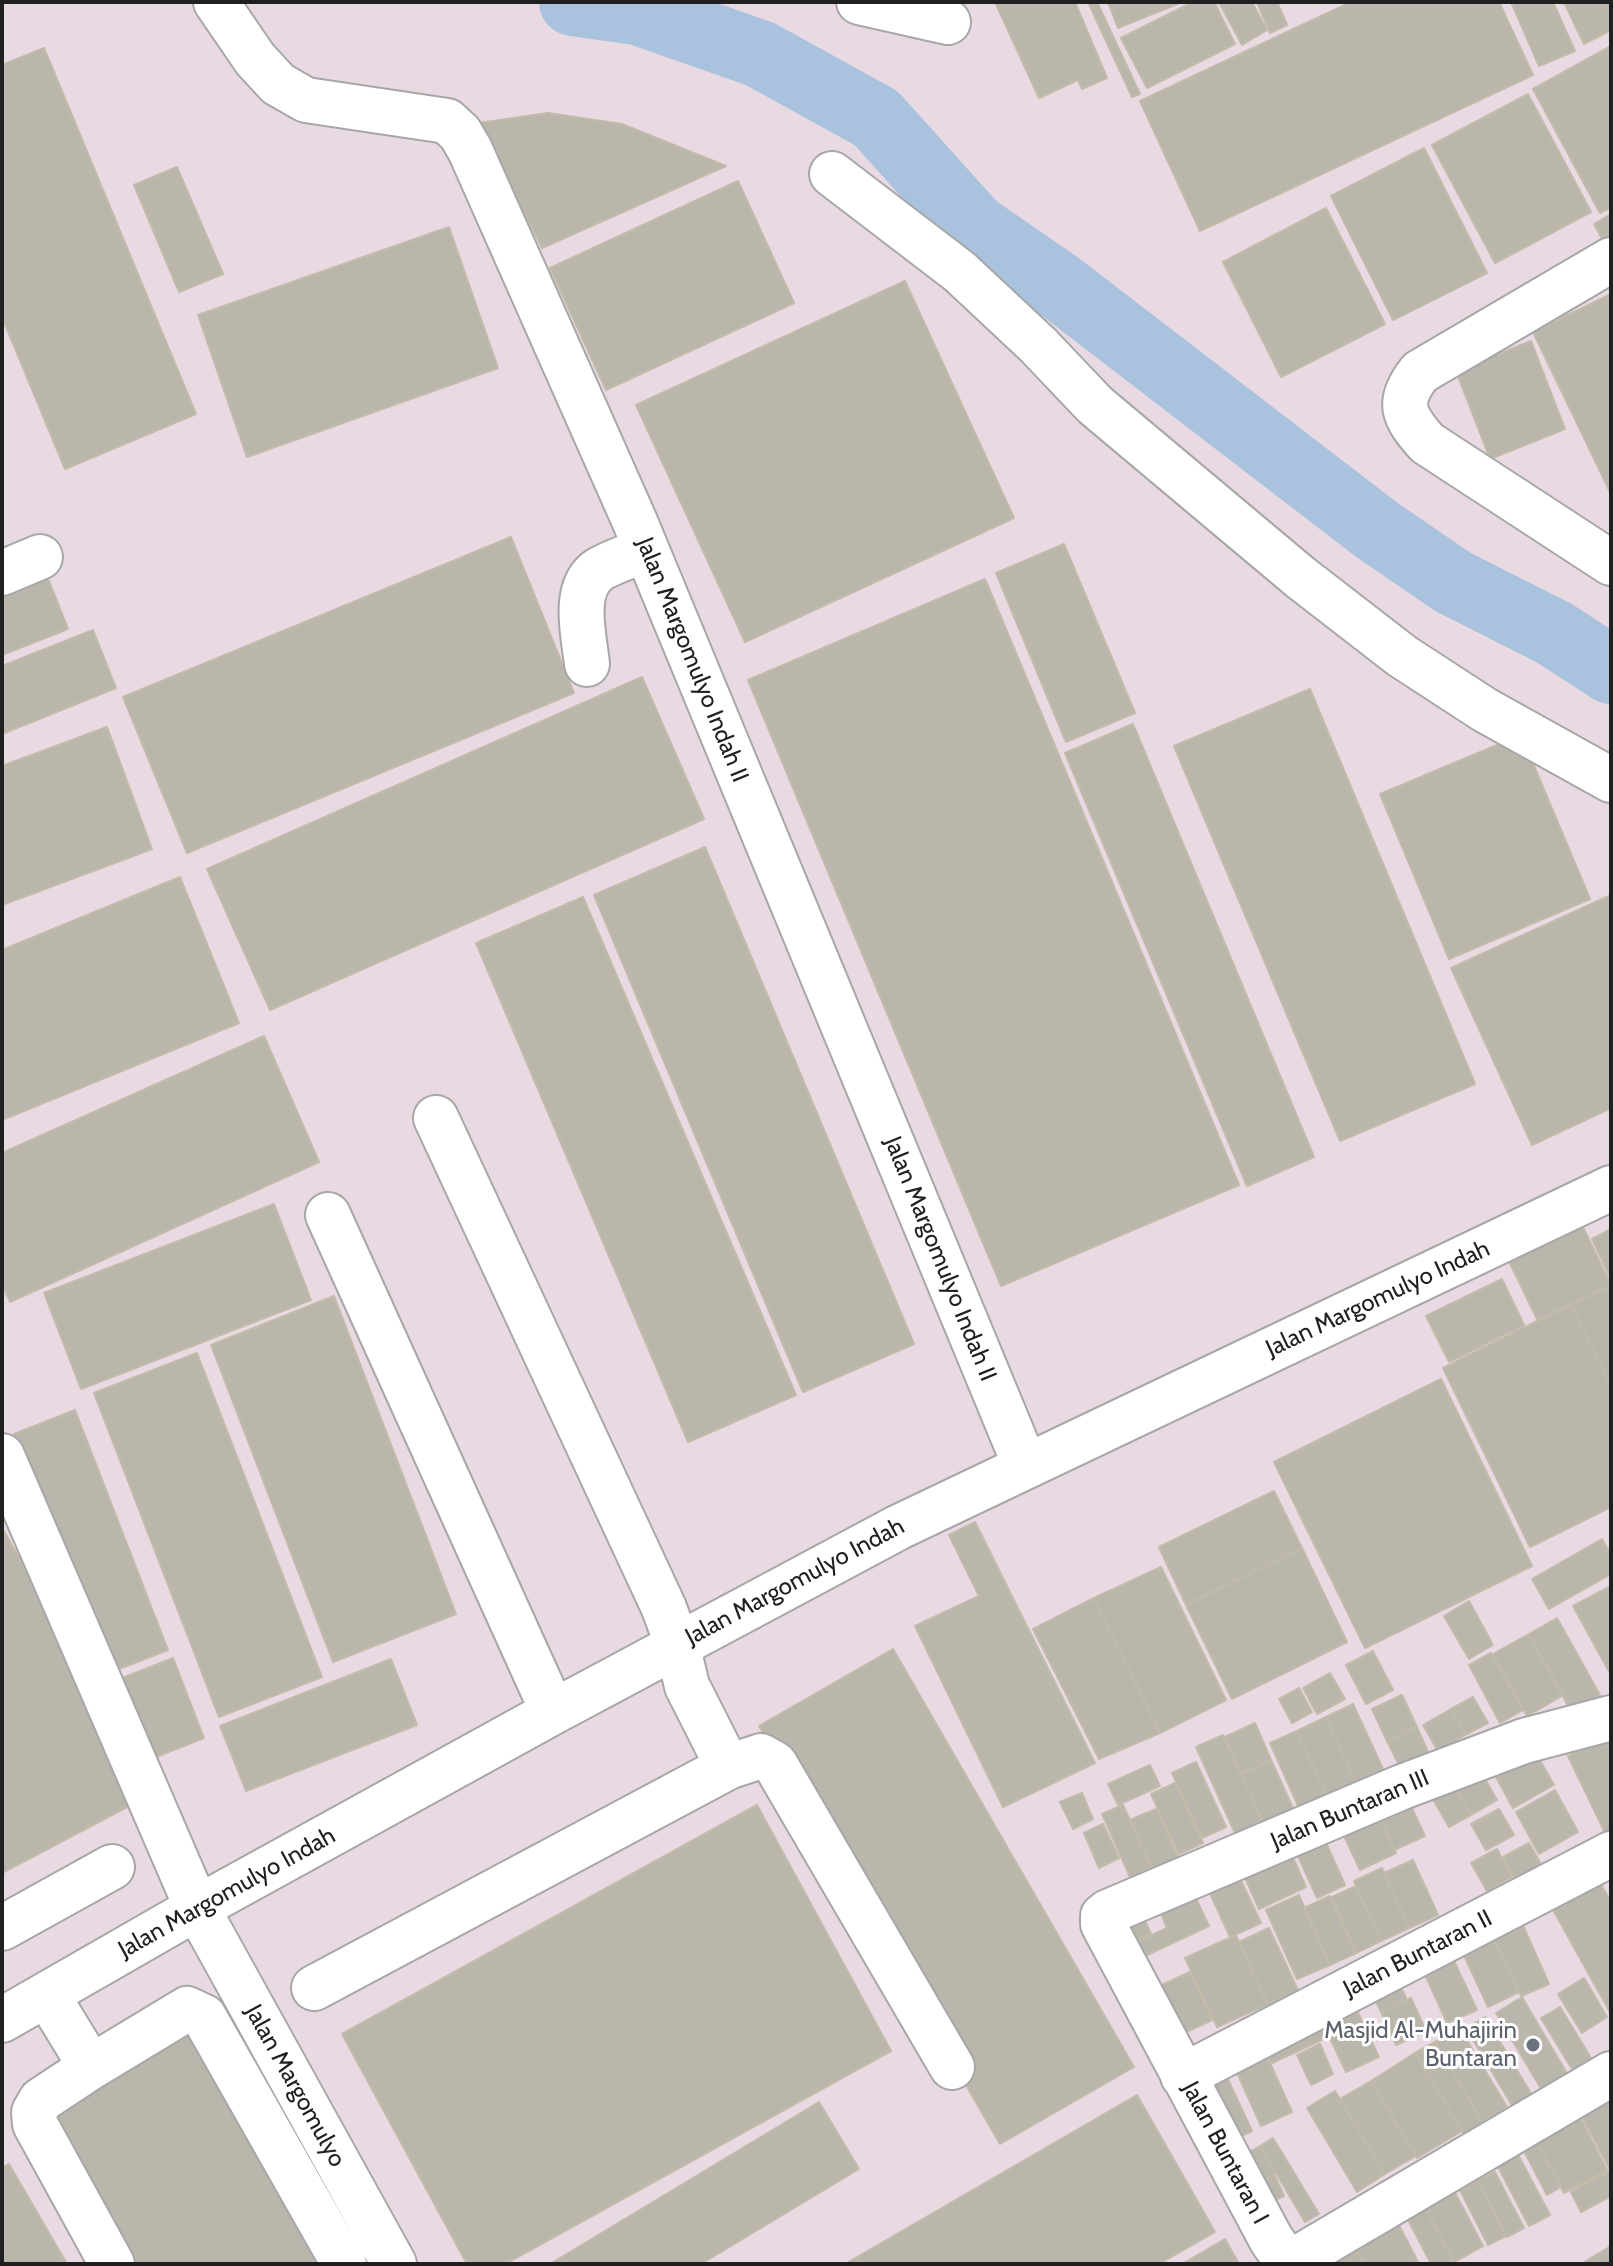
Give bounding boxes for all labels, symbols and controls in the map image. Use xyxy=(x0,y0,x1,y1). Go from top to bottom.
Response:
street label: Jalan Margomulyo Indah II xyxy=(630,533,754,787)
street label: Jalan Margomulyo Indah II xyxy=(878,1132,1002,1386)
street label: Jalan Margomulyo Indah xyxy=(1262,1234,1494,1364)
street label: Jalan Margomulyo Indah xyxy=(681,1512,909,1652)
street label: Jalan Buntaran III xyxy=(1267,1764,1433,1856)
street label: Jalan Margomulyo Indah xyxy=(113,1821,341,1965)
street label: Jalan Buntaran II xyxy=(1339,1904,1497,2004)
street label: Jalan Margomulyo xyxy=(239,2000,351,2172)
place label: Masjid Al-Muhajirin Buntaran xyxy=(1324,2017,1517,2073)
marker: Masjid Al-Muhajirin Buntaran xyxy=(1524,2036,1542,2054)
street label: Jalan Buntaran I xyxy=(1175,2077,1275,2229)

